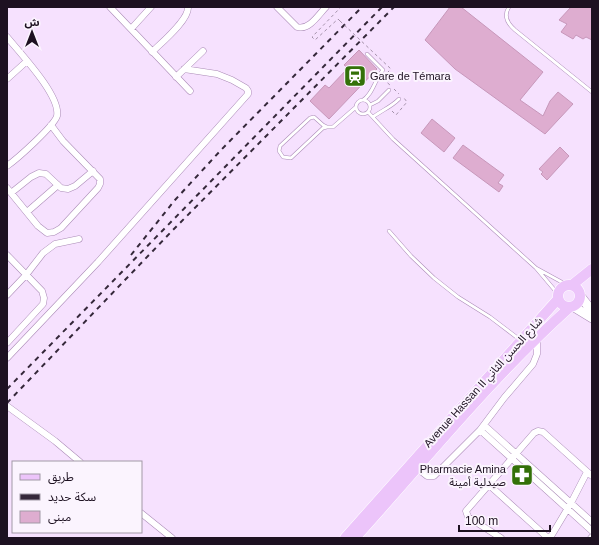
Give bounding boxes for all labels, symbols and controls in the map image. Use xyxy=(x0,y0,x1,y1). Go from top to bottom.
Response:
north arrow xyxy=(12,12,52,52)
text: ش xyxy=(24,16,40,29)
station icon: Gare de Témara xyxy=(342,63,368,89)
place label: Gare de Témara xyxy=(370,70,451,82)
street label: Avenue Hassan II شارع الحسن الثاني xyxy=(421,314,548,452)
legend xyxy=(12,461,142,533)
pharmacy icon: Pharmacie Amina صيدلية أمينة xyxy=(509,462,535,488)
place label: Pharmacie Amina صيدلية أمينة xyxy=(420,463,507,489)
text: طريق xyxy=(48,470,74,485)
text: سكة حديد xyxy=(48,490,96,504)
scale bar xyxy=(459,507,550,533)
text: مبنى xyxy=(48,510,71,524)
text: 100 m xyxy=(465,514,498,528)

